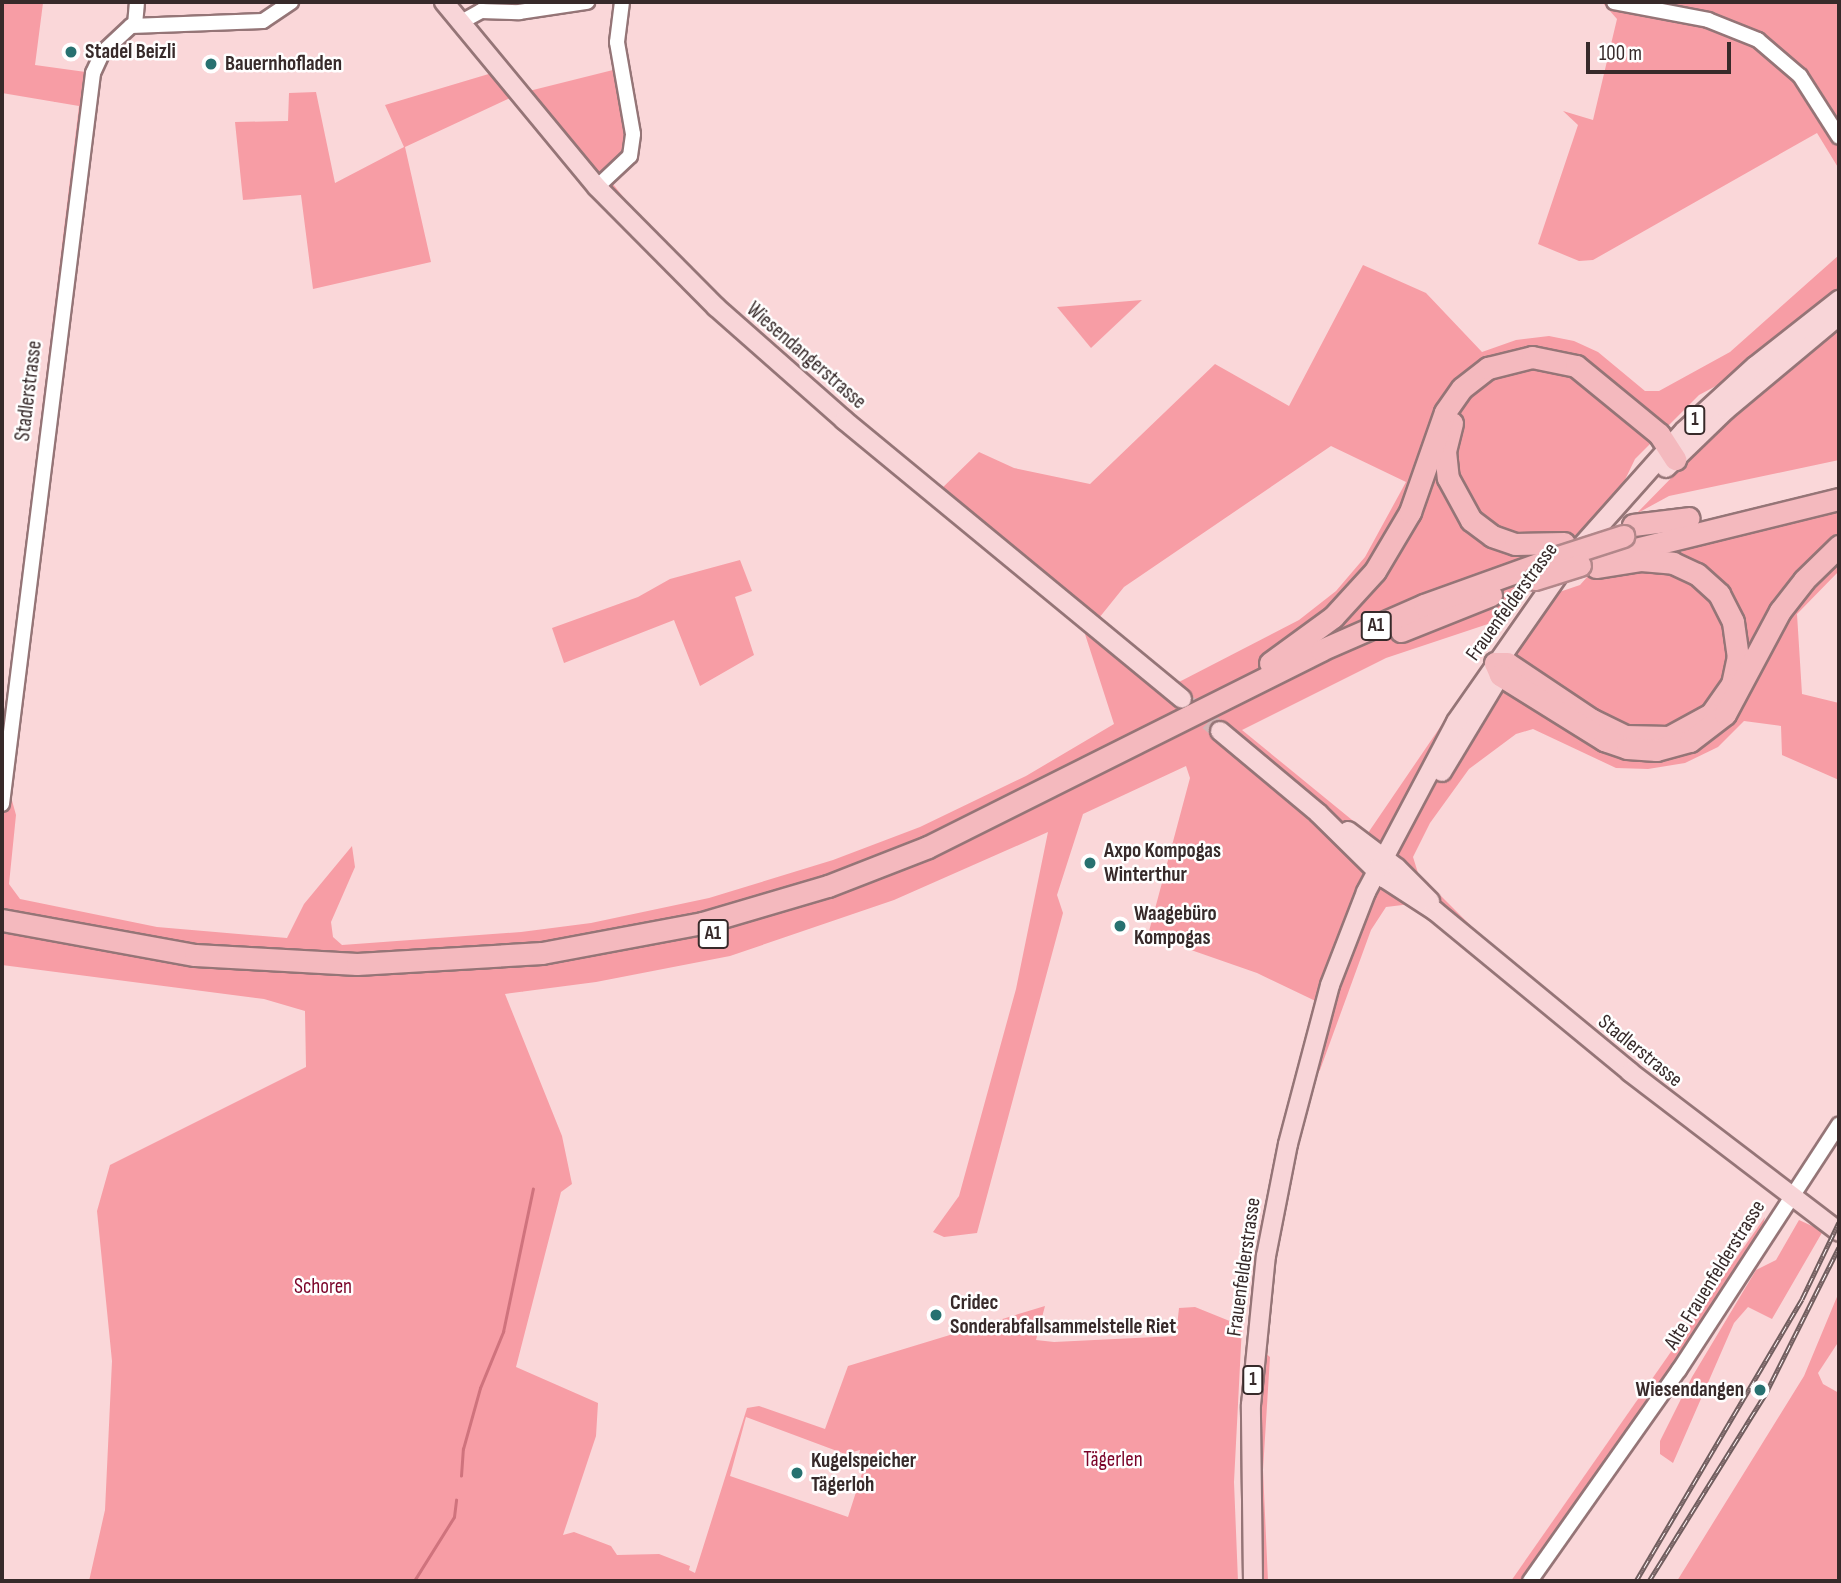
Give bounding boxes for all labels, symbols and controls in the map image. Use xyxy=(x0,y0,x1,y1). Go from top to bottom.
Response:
scale bar xyxy=(1589,28,1734,72)
place label: Stadel Beizli xyxy=(85,39,176,65)
text: 100 m xyxy=(1599,41,1642,66)
marker: Stadel Beizli xyxy=(63,44,79,60)
place label: Bauernhofladen xyxy=(225,51,342,77)
marker: Bauernhofladen xyxy=(203,56,219,72)
street label: Wiesendangerstrasse xyxy=(741,297,871,415)
street label: Stadlerstrasse xyxy=(10,339,48,443)
road number: 1 xyxy=(1683,404,1707,436)
street label: Frauenfelderstrasse xyxy=(1461,538,1563,666)
road number: A1 xyxy=(1360,610,1392,642)
place label: Axpo Kompogas Winterthur xyxy=(1104,838,1221,888)
marker: Axpo Kompogas Winterthur xyxy=(1082,855,1098,871)
place label: Waagebüro Kompogas xyxy=(1134,901,1217,951)
road number: A1 xyxy=(697,918,729,950)
marker: Waagebüro Kompogas xyxy=(1112,918,1128,934)
street label: Stadlerstrasse xyxy=(1593,1009,1687,1093)
street label: Frauenfelderstrasse xyxy=(1222,1196,1266,1338)
street label: Alte Frauenfelderstrasse xyxy=(1659,1196,1771,1354)
park label: Schoren xyxy=(294,1274,352,1300)
place label: Cridec Sonderabfallsammelstelle Riet xyxy=(950,1290,1176,1340)
marker: Cridec Sonderabfallsammelstelle Riet xyxy=(928,1307,944,1323)
road number: 1 xyxy=(1241,1364,1265,1396)
place label: Wiesendangen xyxy=(1636,1377,1744,1403)
marker: Wiesendangen xyxy=(1750,1380,1770,1400)
park label: Tägerlen xyxy=(1083,1447,1143,1473)
place label: Kugelspeicher Tägerloh xyxy=(811,1448,916,1498)
marker: Kugelspeicher Tägerloh xyxy=(789,1465,805,1481)

